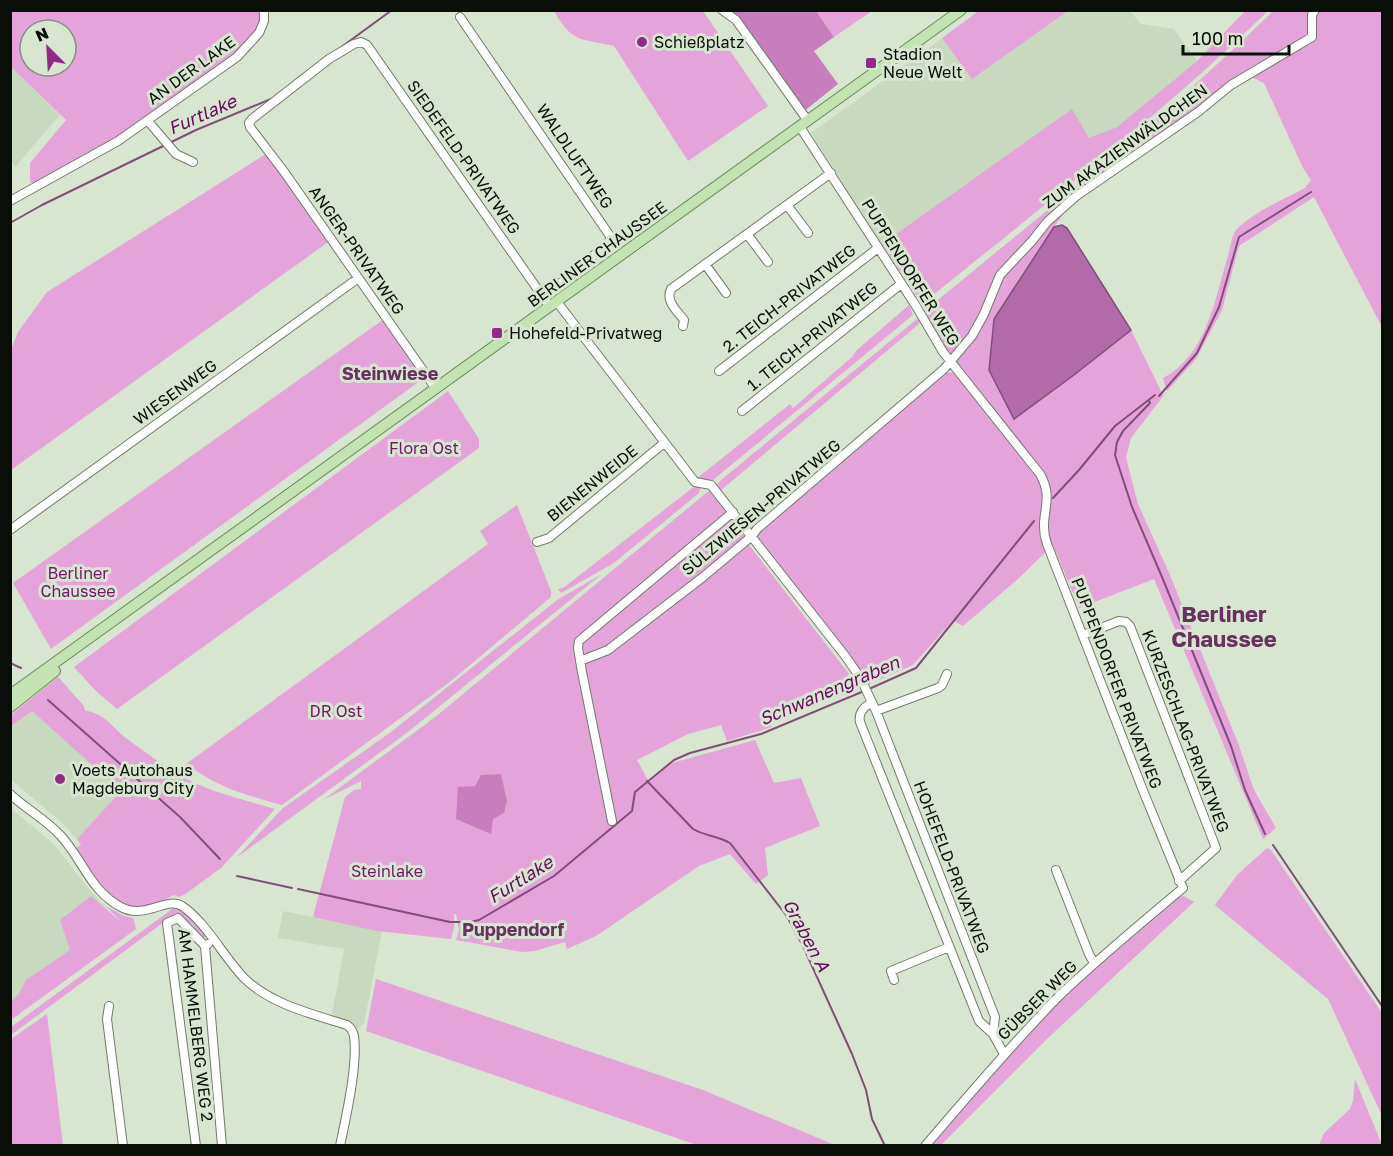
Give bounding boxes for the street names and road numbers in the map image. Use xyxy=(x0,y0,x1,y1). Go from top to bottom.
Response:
street label: AN DER LAKE xyxy=(143,31,239,109)
street label: SIEDEFELD-PRIVATWEG xyxy=(403,76,525,238)
street label: ZUM AKAZIENWÄLDCHEN xyxy=(1039,79,1211,213)
street label: WALDLUFTWEG xyxy=(533,100,617,212)
street label: ANGER-PRIVATWEG xyxy=(305,182,409,318)
street label: PUPPENDORFER WEG xyxy=(858,195,964,349)
street label: BERLINER CHAUSSEE xyxy=(523,197,671,311)
street label: 2. TEICH-PRIVATWEG xyxy=(718,240,860,356)
street label: 1. TEICH-PRIVATWEG xyxy=(743,277,881,395)
street label: WIESENWEG xyxy=(129,355,221,429)
street label: SÜLZWIESEN-PRIVATWEG xyxy=(678,435,844,579)
street label: BIENENWEIDE xyxy=(543,440,641,526)
street label: PUPPENDORFER PRIVATWEG xyxy=(1067,574,1167,792)
street label: KURZESCHLAG-PRIVATWEG xyxy=(1138,627,1234,835)
street label: HOHEFELD-PRIVATWEG xyxy=(910,778,994,956)
street label: AM HAMMELBERG WEG 2 xyxy=(174,927,218,1123)
street label: GÜBSER WEG xyxy=(993,956,1081,1044)

